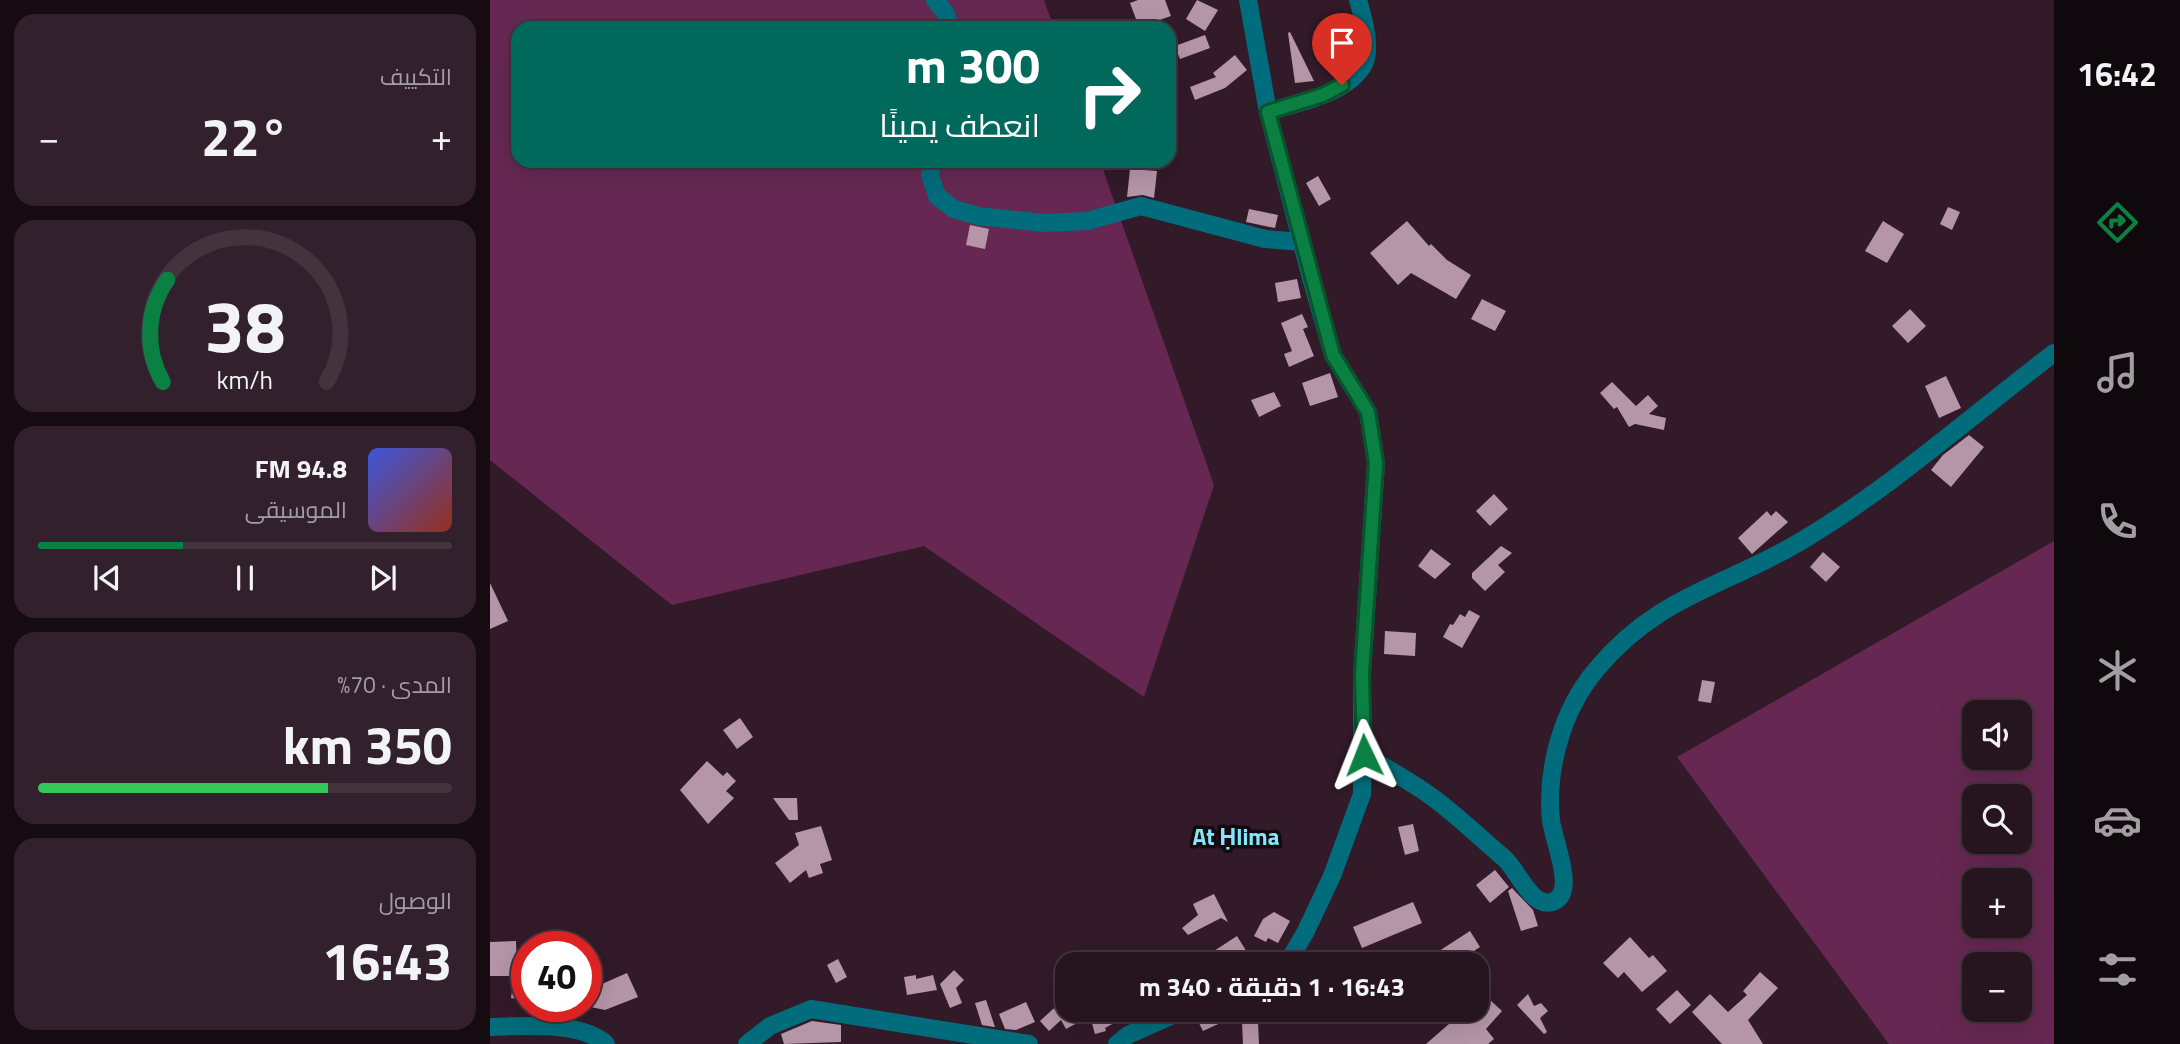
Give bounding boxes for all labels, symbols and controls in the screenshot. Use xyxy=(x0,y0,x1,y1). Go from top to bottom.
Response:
pin xyxy=(1312,13,1372,85)
icon: arrive xyxy=(1323,24,1361,62)
text: 300 m xyxy=(906,27,1040,102)
icon: right xyxy=(1064,49,1155,140)
text: 16:42 xyxy=(2077,50,2157,98)
text: التكييف xyxy=(380,59,452,94)
text: 22° xyxy=(201,97,289,176)
text: انعطف يمينًا xyxy=(879,101,1040,149)
text: − xyxy=(38,108,59,166)
text: + xyxy=(431,108,452,166)
icon: directions xyxy=(2093,198,2142,247)
text: 38 xyxy=(204,270,286,380)
icon: music xyxy=(2093,348,2142,397)
text: km/h xyxy=(217,361,273,399)
text: 94.8 FM xyxy=(255,449,347,488)
text: الموسيقى xyxy=(245,492,347,527)
icon: phone xyxy=(2093,497,2142,546)
icon: previous xyxy=(88,559,126,597)
icon: pause xyxy=(226,559,264,597)
icon: next xyxy=(364,559,402,597)
icon: climate xyxy=(2093,646,2142,695)
text: المدى · 70% xyxy=(337,667,452,702)
map controls xyxy=(1962,700,2032,1022)
button: sound xyxy=(1962,700,2032,770)
text: 350 km xyxy=(283,705,452,784)
position arrow xyxy=(1327,718,1401,792)
button: search xyxy=(1962,784,2032,854)
icon: car xyxy=(2093,796,2142,845)
district label: At Ḥlima xyxy=(1193,819,1279,854)
button: + xyxy=(1962,868,2032,938)
text: الوصول xyxy=(379,883,452,918)
text: 16:43 xyxy=(322,921,452,1000)
speed limit sign: 40 xyxy=(511,931,602,1022)
icon: filters xyxy=(2093,945,2142,994)
button: − xyxy=(1962,952,2032,1022)
text: 16:43 · 1 دقيقة · 340 m xyxy=(1139,967,1405,1006)

